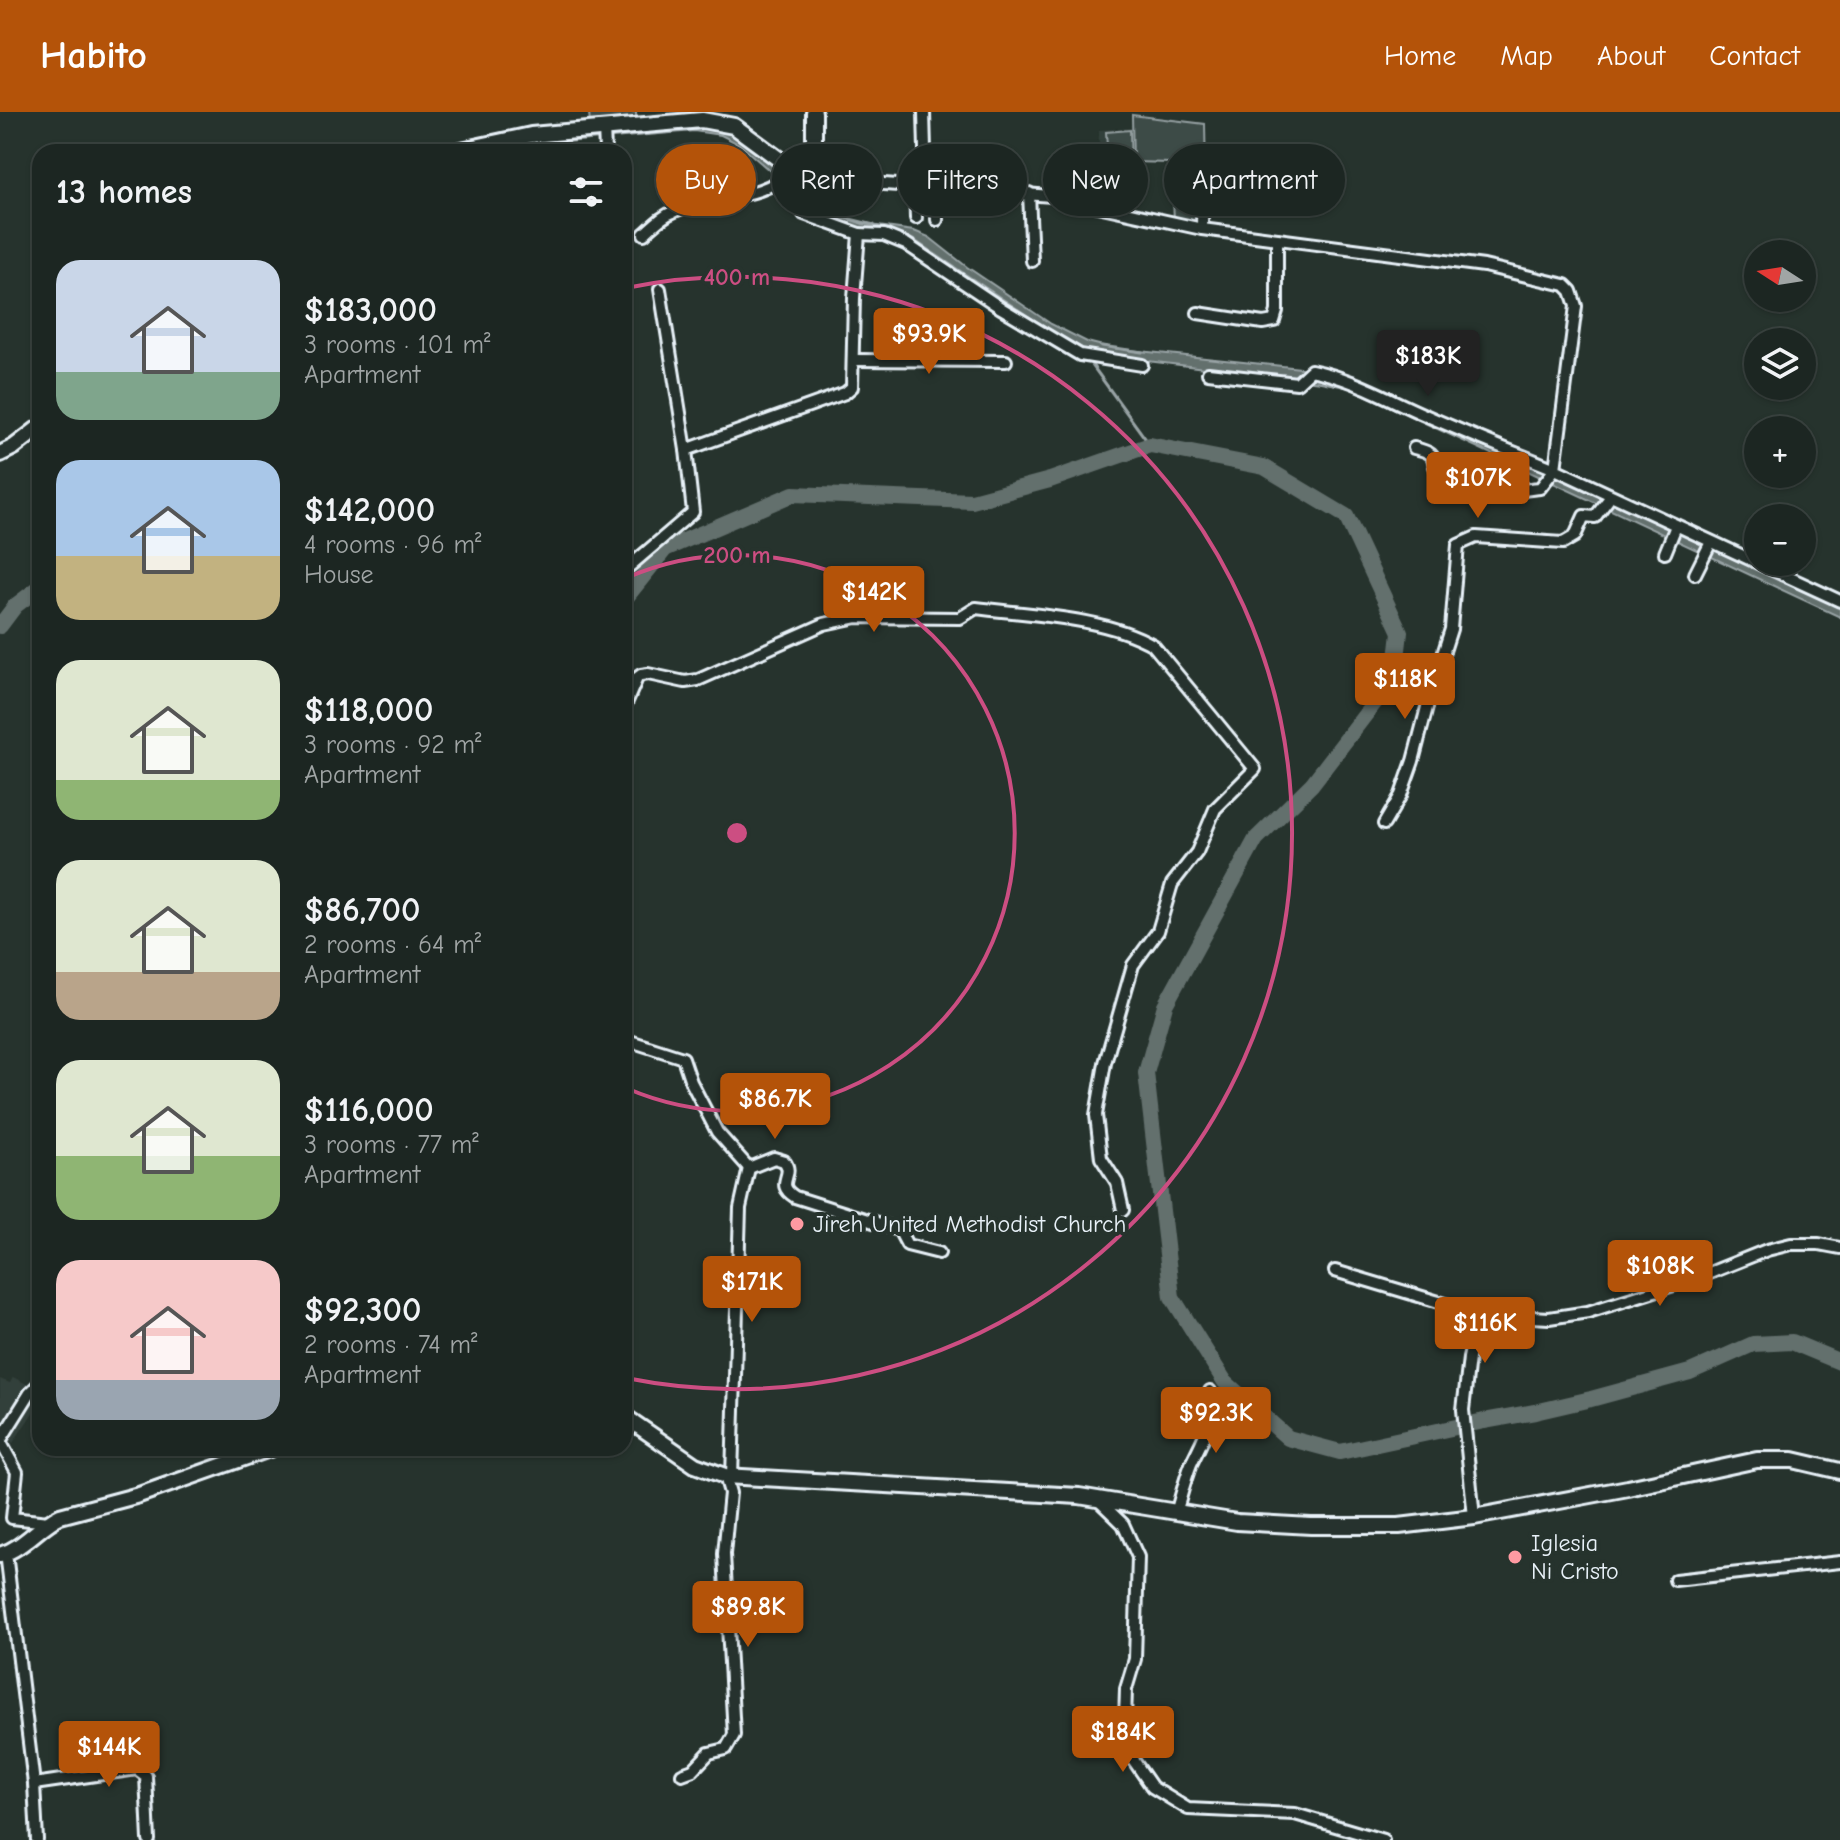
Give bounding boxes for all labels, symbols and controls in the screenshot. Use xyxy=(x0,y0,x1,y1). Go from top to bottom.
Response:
text: Habito xyxy=(40,34,147,78)
text: Home xyxy=(1384,40,1456,72)
text: Map xyxy=(1500,40,1553,72)
text: About xyxy=(1597,40,1665,72)
text: Contact xyxy=(1709,40,1800,72)
chip: Buy xyxy=(656,144,756,216)
chip: Rent xyxy=(772,144,882,216)
chip: Filters xyxy=(898,144,1027,216)
chip: New xyxy=(1043,144,1148,216)
chip: Apartment xyxy=(1164,144,1345,216)
icon: filters xyxy=(564,170,608,214)
text: 13 homes xyxy=(56,172,192,212)
north arrow xyxy=(1744,240,1816,312)
map controls xyxy=(1744,240,1816,576)
text: 400 m xyxy=(704,263,770,291)
text: $183,000 xyxy=(304,290,437,330)
icon: home xyxy=(120,292,216,388)
pin: $93.9K xyxy=(864,308,994,376)
text: $93.9K xyxy=(891,319,967,349)
button: layers xyxy=(1744,328,1816,400)
text: 3 rooms · 101 m² xyxy=(304,330,491,360)
pin: $183K xyxy=(1372,330,1484,398)
text: $183K xyxy=(1395,341,1461,371)
text: Apartment xyxy=(304,360,420,390)
button: + xyxy=(1744,416,1816,488)
pin: $107K xyxy=(1422,452,1534,520)
text: $107K xyxy=(1444,463,1512,493)
text: $142,000 xyxy=(304,490,435,530)
icon: home xyxy=(120,492,216,588)
button: − xyxy=(1744,504,1816,576)
text: 4 rooms · 96 m² xyxy=(304,530,481,560)
text: 200 m xyxy=(703,541,771,569)
text: House xyxy=(304,560,374,590)
pin: $142K xyxy=(818,566,930,634)
text: $142K xyxy=(841,577,907,607)
pin: $118K xyxy=(1349,653,1461,721)
text: $118K xyxy=(1373,664,1437,694)
text: $118,000 xyxy=(304,690,433,730)
icon: home xyxy=(120,692,216,788)
text: 3 rooms · 92 m² xyxy=(304,730,482,760)
text: Apartment xyxy=(304,760,420,790)
centre of rings xyxy=(723,819,751,847)
text: $86,700 xyxy=(304,890,420,930)
icon: home xyxy=(120,892,216,988)
text: 2 rooms · 64 m² xyxy=(304,930,481,960)
text: Apartment xyxy=(304,960,420,990)
pin: $86.7K xyxy=(710,1073,840,1141)
text: $86.7K xyxy=(738,1084,812,1114)
text: $116,000 xyxy=(304,1090,434,1130)
icon: home xyxy=(120,1092,216,1188)
text: 3 rooms · 77 m² xyxy=(304,1130,479,1160)
text: Apartment xyxy=(304,1160,420,1190)
place label: Jireh United Methodist Church xyxy=(813,1210,1126,1238)
marker: Jireh United Methodist Church xyxy=(788,1215,806,1233)
pin: $108K xyxy=(1604,1240,1716,1308)
text: $108K xyxy=(1626,1251,1694,1281)
pin: $171K xyxy=(696,1256,808,1324)
text: $171K xyxy=(721,1267,783,1297)
text: $92,300 xyxy=(304,1290,421,1330)
icon: home xyxy=(120,1292,216,1388)
pin: $116K xyxy=(1429,1297,1541,1365)
text: $116K xyxy=(1453,1308,1517,1338)
text: 2 rooms · 74 m² xyxy=(304,1330,477,1360)
text: Apartment xyxy=(304,1360,420,1390)
pin: $92.3K xyxy=(1151,1387,1281,1455)
text: $92.3K xyxy=(1179,1398,1253,1428)
place label: Iglesia Ni Cristo xyxy=(1531,1529,1619,1585)
marker: Iglesia Ni Cristo xyxy=(1506,1548,1524,1566)
pin: $89.8K xyxy=(683,1581,813,1649)
text: $89.8K xyxy=(710,1592,786,1622)
pin: $184K xyxy=(1067,1706,1179,1774)
text: $184K xyxy=(1090,1717,1156,1747)
pin: $144K xyxy=(53,1721,165,1789)
text: $144K xyxy=(77,1732,141,1762)

